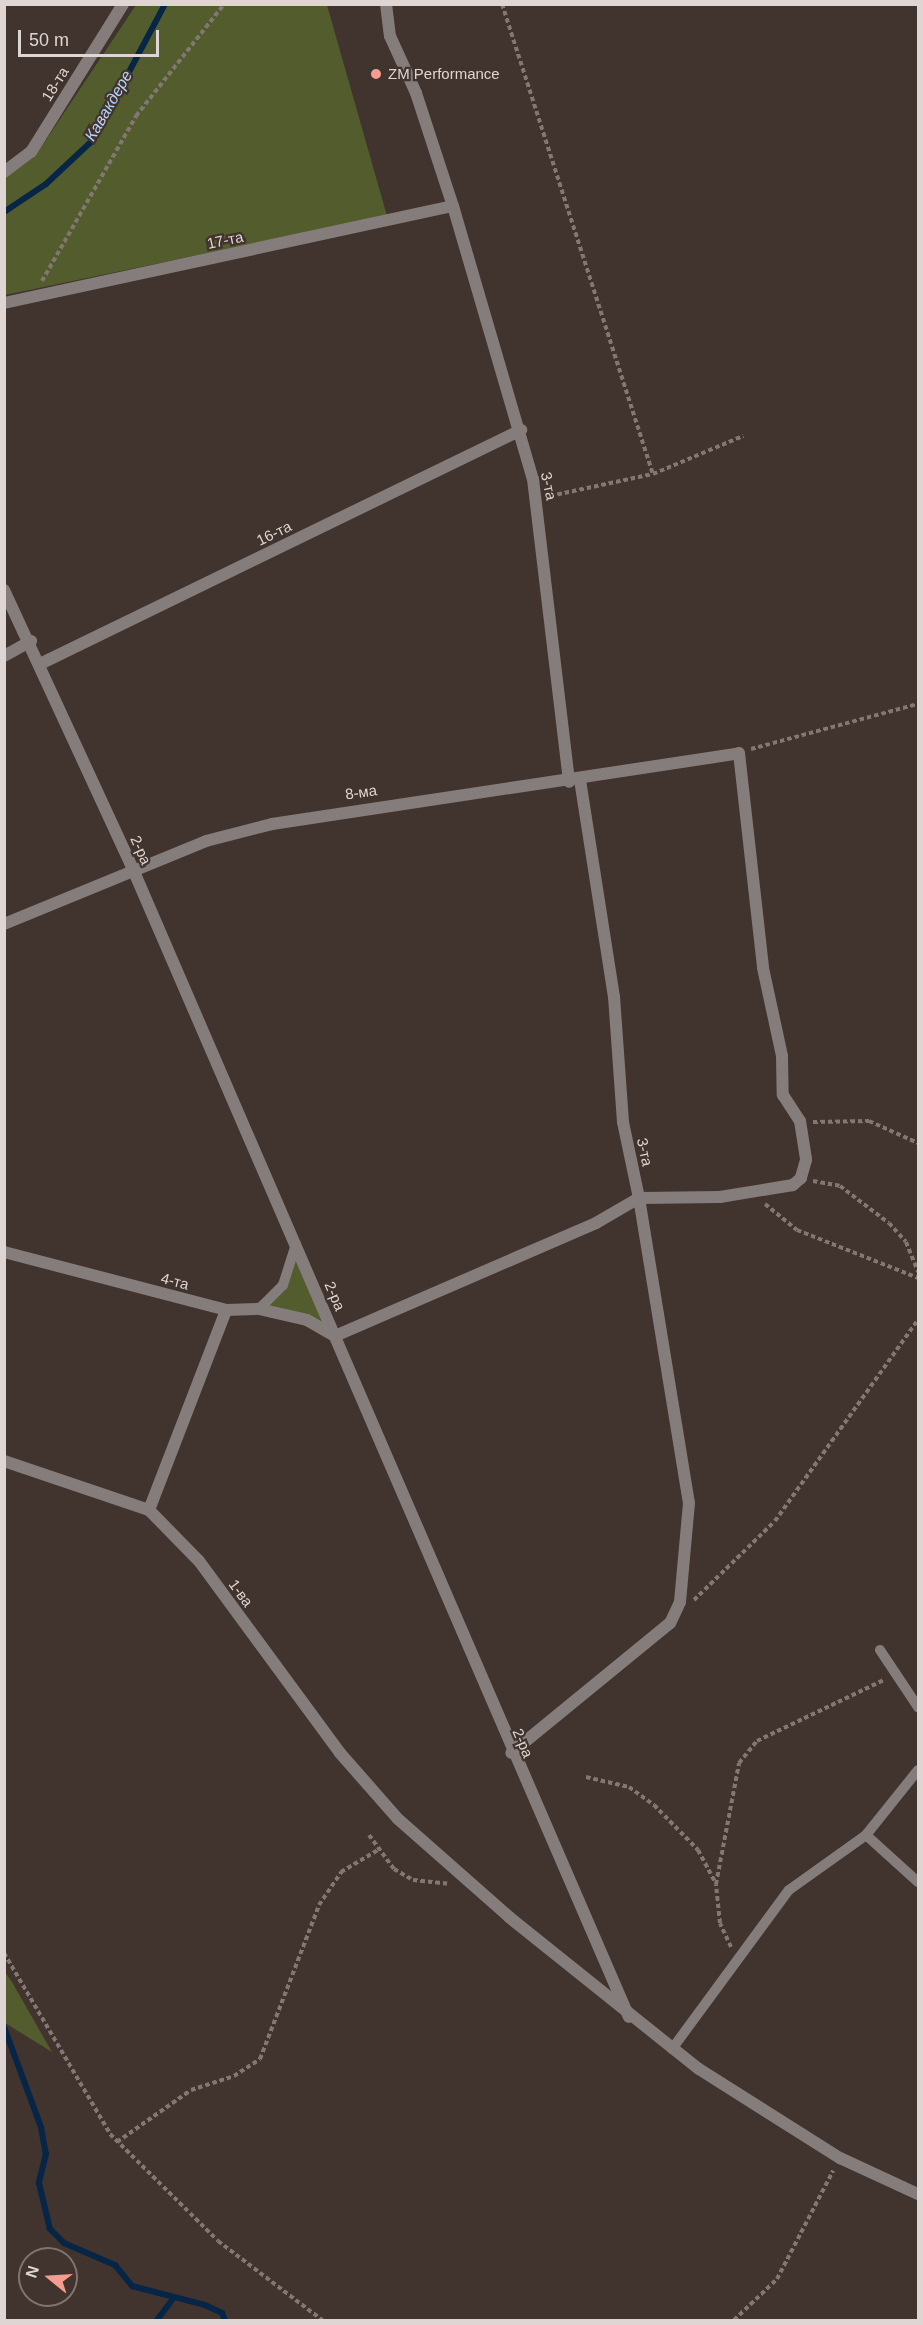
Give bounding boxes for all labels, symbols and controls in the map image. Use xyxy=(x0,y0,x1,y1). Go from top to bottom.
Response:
scale bar xyxy=(21,18,162,56)
text: 50 m xyxy=(29,30,69,50)
street label: 18-та xyxy=(38,64,72,104)
place label: ZM Performance xyxy=(388,65,500,83)
water label: Кавакдере xyxy=(81,67,137,145)
marker: ZM Performance xyxy=(369,67,383,81)
street label: 17-та xyxy=(205,227,245,253)
street label: 3-та xyxy=(537,470,561,502)
street label: 16-та xyxy=(254,517,294,549)
street label: 8-ма xyxy=(344,781,378,803)
street label: 2-ра xyxy=(127,833,155,867)
street label: 3-та xyxy=(633,1136,657,1168)
street label: 4-та xyxy=(159,1269,191,1293)
street label: 2-ра xyxy=(321,1279,349,1313)
street label: 1-ва xyxy=(225,1576,257,1610)
street label: 2-ра xyxy=(509,1726,537,1760)
north arrow xyxy=(18,2247,78,2307)
text: N xyxy=(22,2264,42,2280)

